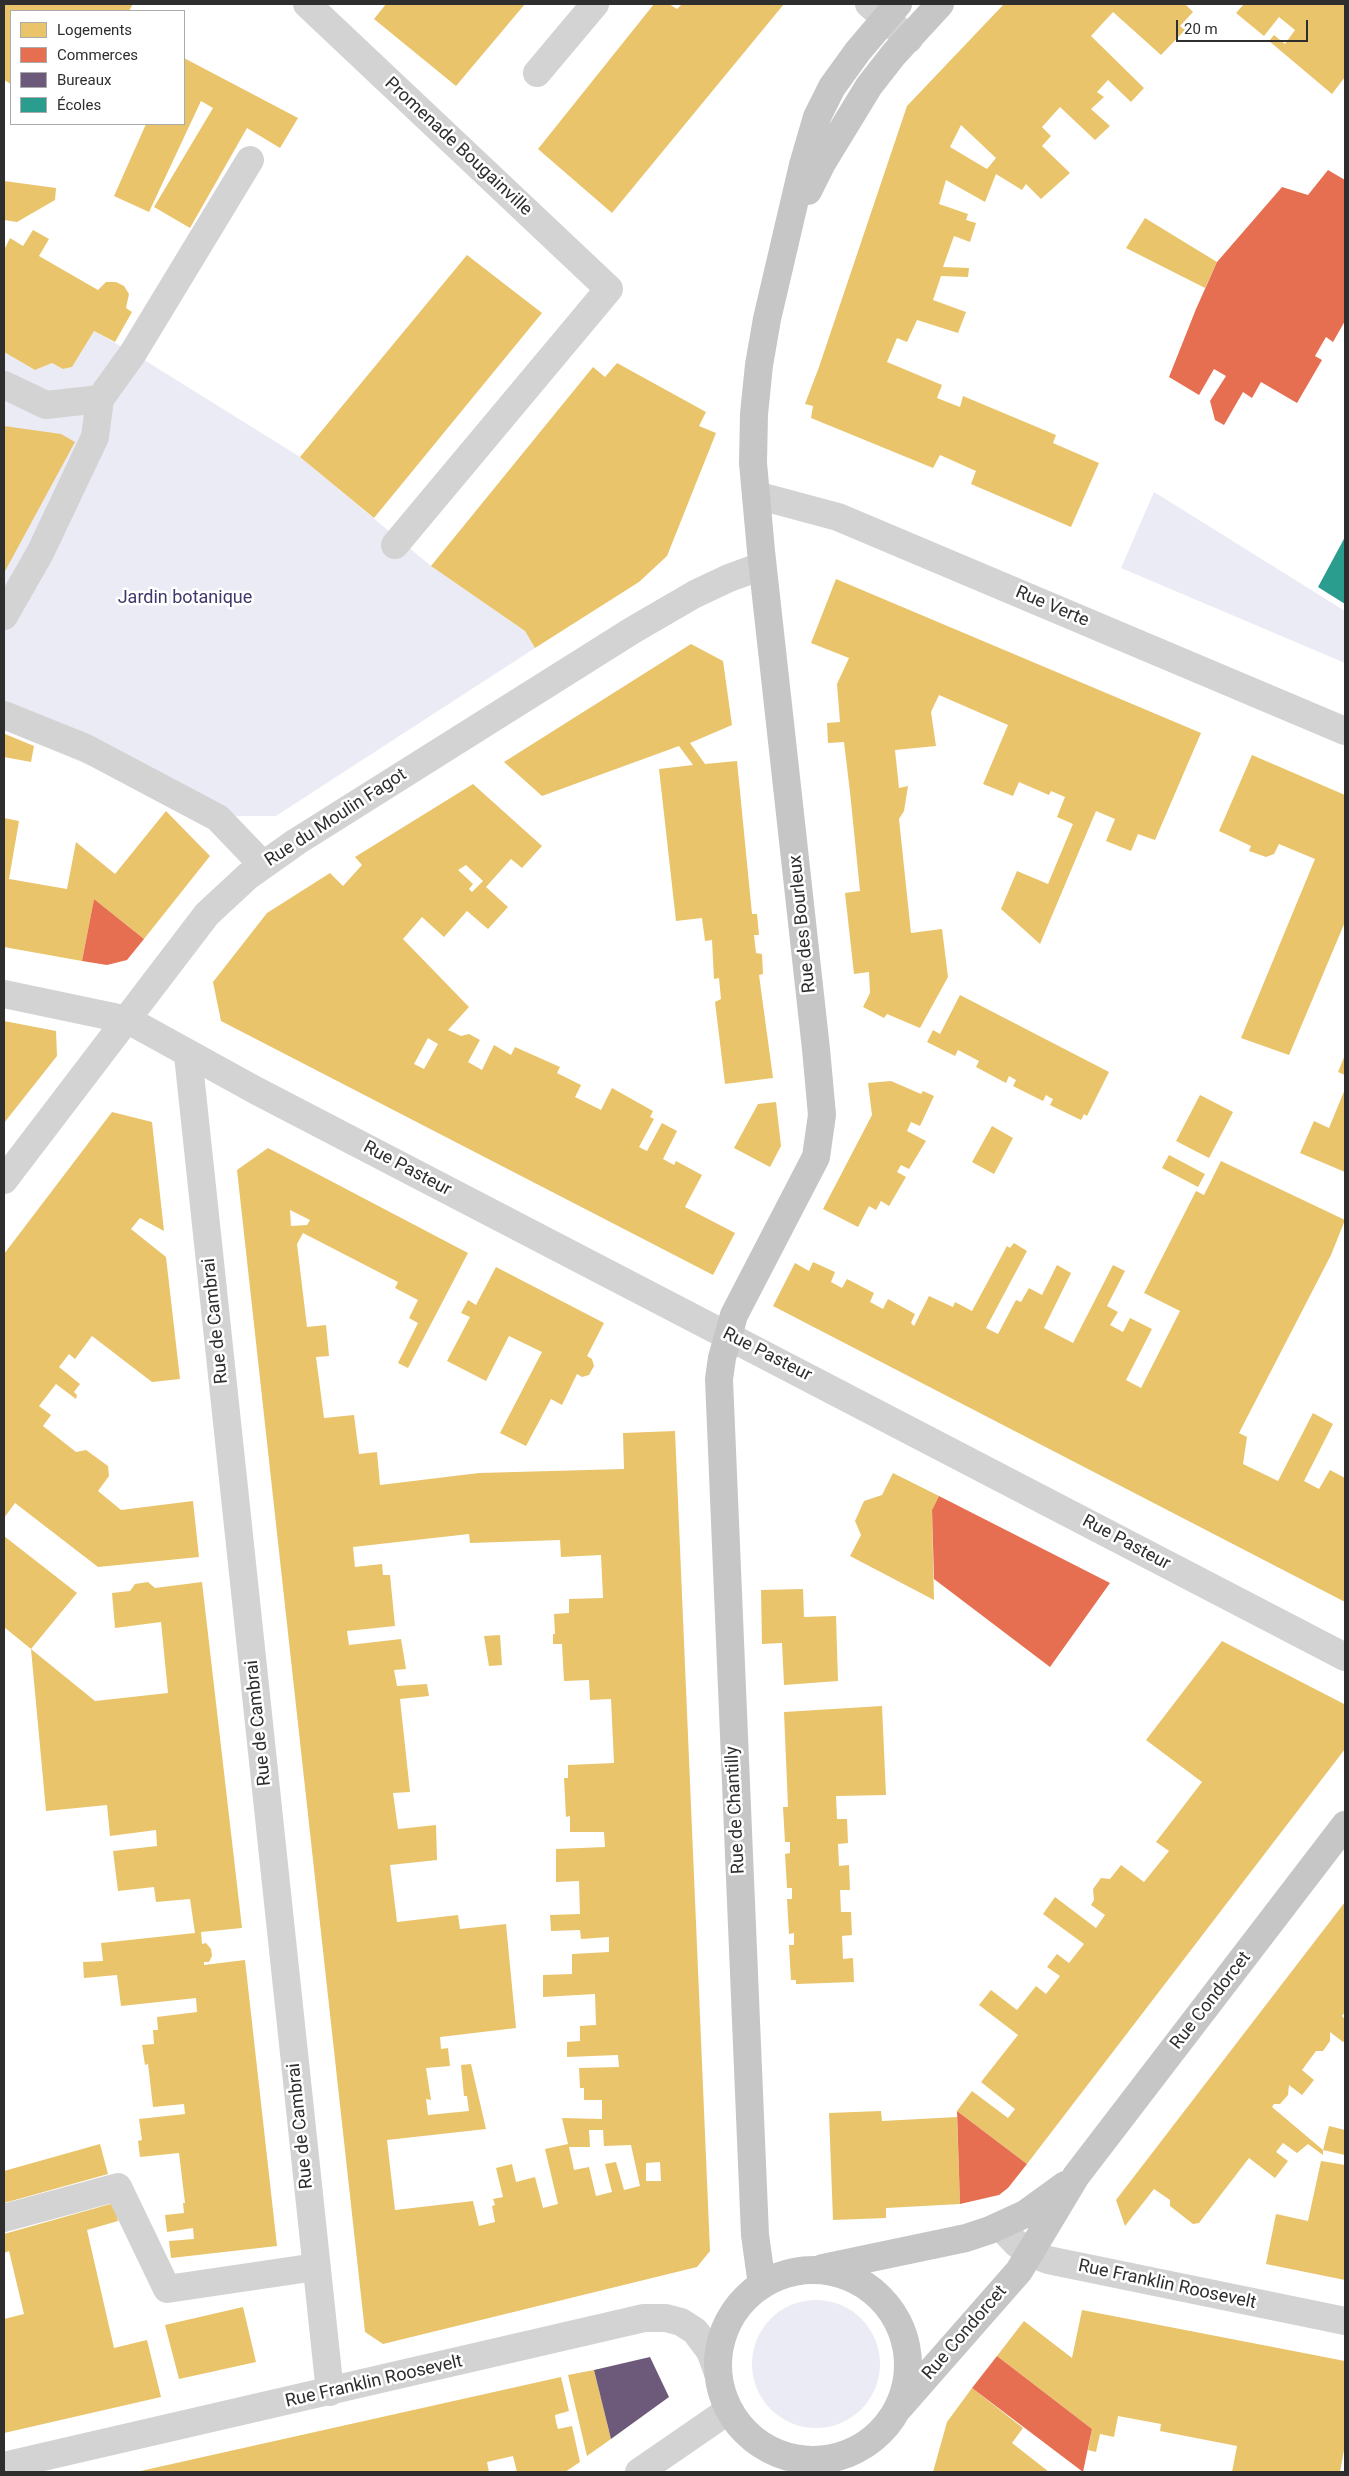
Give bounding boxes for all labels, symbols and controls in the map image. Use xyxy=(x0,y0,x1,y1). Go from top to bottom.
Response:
legend xyxy=(10,10,185,125)
scale bar xyxy=(1179,10,1312,42)
text: 20 m xyxy=(1184,20,1218,38)
text: Logements xyxy=(57,21,132,39)
text: Commerces xyxy=(57,46,138,64)
text: Bureaux xyxy=(57,71,111,89)
street label: Promenade Bougainville xyxy=(380,73,536,221)
text: Écoles xyxy=(57,96,101,114)
street label: Rue Verte xyxy=(1012,582,1092,632)
park label: Jardin botanique xyxy=(118,587,252,609)
street label: Rue du Moulin Fagot xyxy=(261,764,411,872)
street label: Rue des Bourleux xyxy=(785,854,821,994)
street label: Rue Pasteur xyxy=(359,1137,455,1201)
street label: Rue de Cambrai xyxy=(199,1257,233,1385)
street label: Rue Pasteur xyxy=(719,1323,815,1387)
street label: Rue Pasteur xyxy=(1078,1511,1174,1575)
street label: Rue de Cambrai xyxy=(242,1659,276,1787)
street label: Rue de Chantilly xyxy=(722,1745,750,1875)
street label: Rue Condorcet xyxy=(1166,1948,1256,2054)
street label: Rue de Cambrai xyxy=(284,2062,318,2190)
street label: Rue Franklin Roosevelt xyxy=(1076,2256,1258,2314)
street label: Rue Condorcet xyxy=(918,2281,1012,2385)
street label: Rue Franklin Roosevelt xyxy=(283,2351,465,2413)

